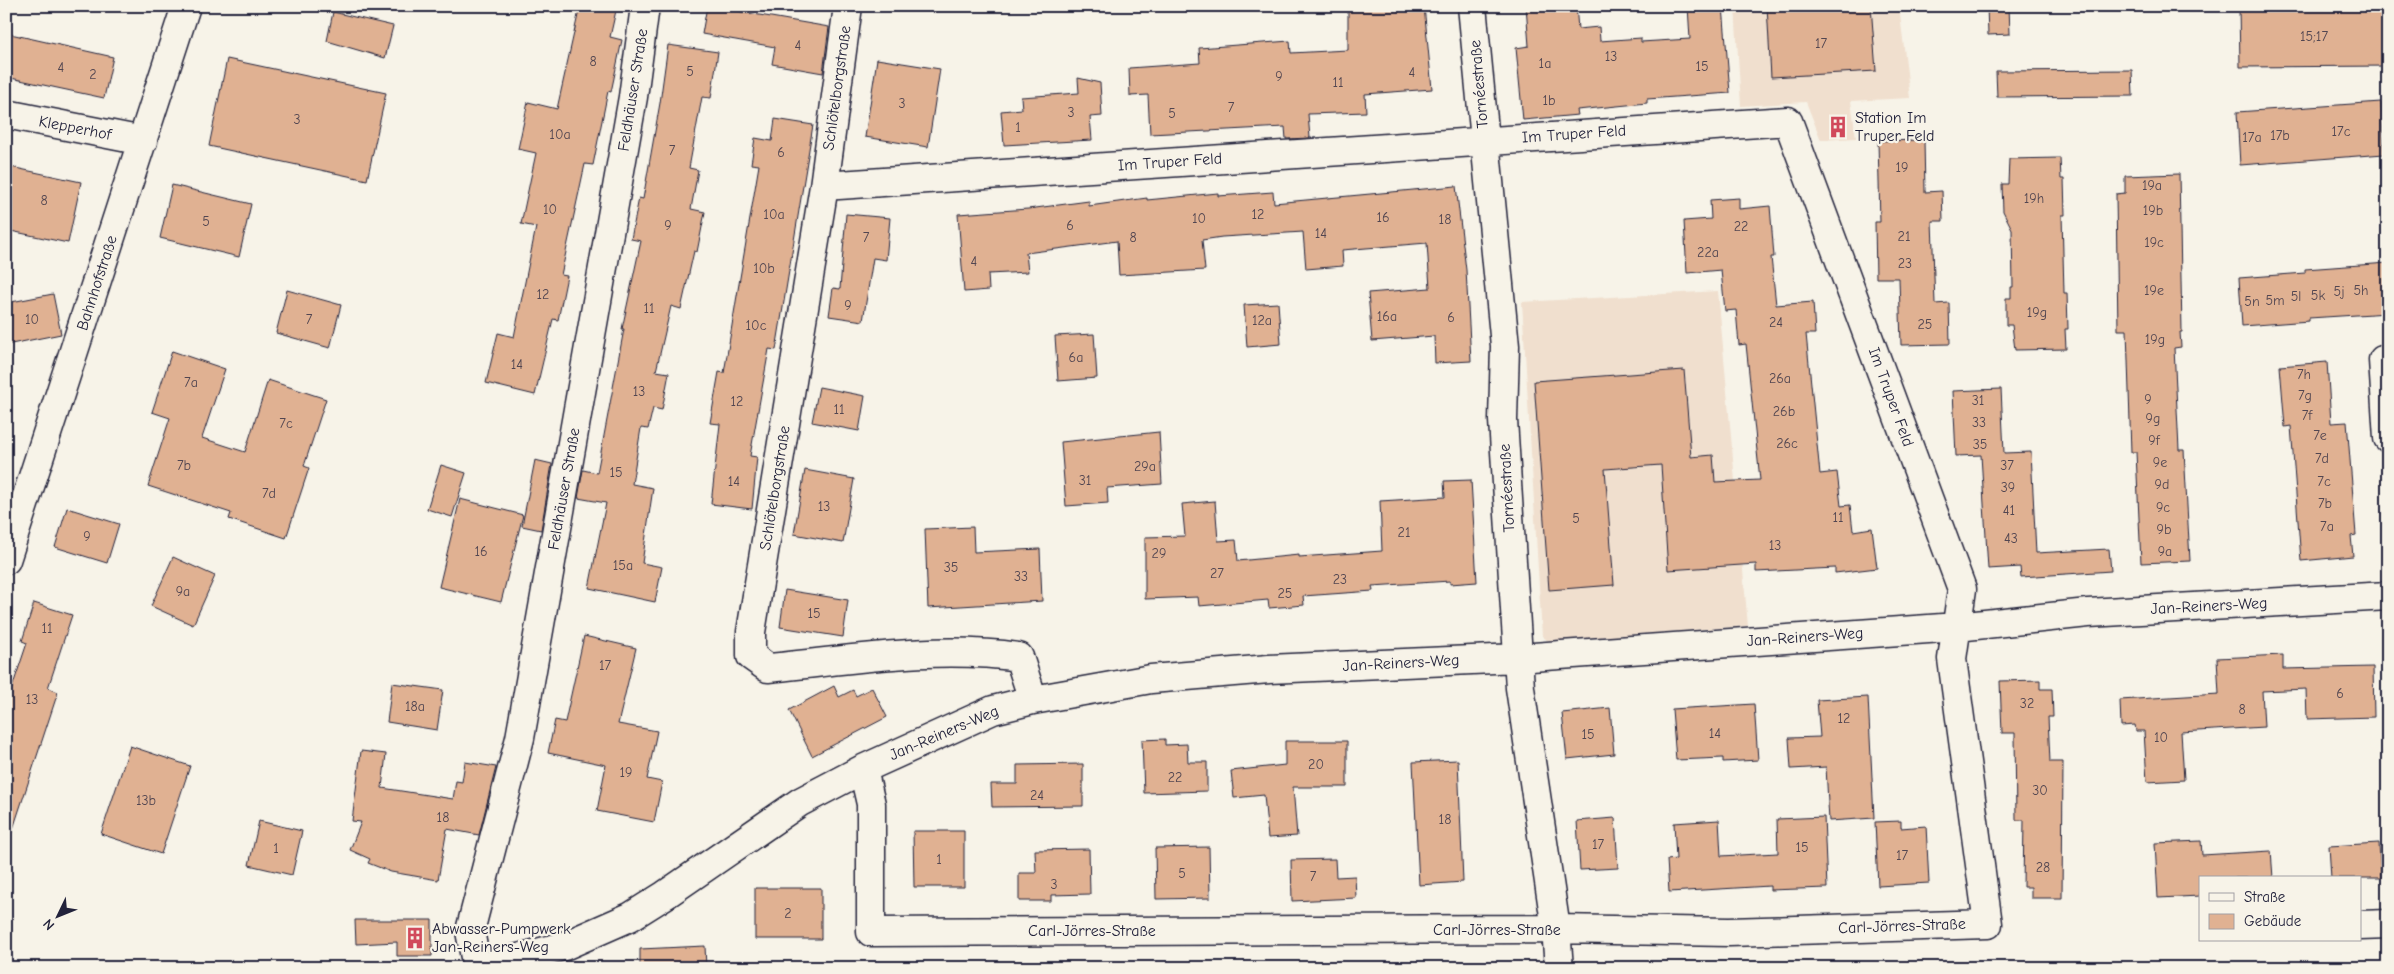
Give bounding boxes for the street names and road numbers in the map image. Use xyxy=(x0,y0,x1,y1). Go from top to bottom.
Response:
street label: Schlötelborgstraße xyxy=(819,24,855,152)
street label: Feldhäuser Straße xyxy=(614,27,652,153)
street label: Tornéestraße xyxy=(1466,39,1492,129)
street label: Klepperhof xyxy=(37,112,114,144)
street label: Im Truper Feld xyxy=(1521,121,1627,147)
street label: Im Truper Feld xyxy=(1117,149,1223,175)
street label: Bahnhofstraße xyxy=(73,233,121,333)
street label: Im Truper Feld xyxy=(1865,345,1917,449)
street label: Schlötelborgstraße xyxy=(756,424,794,552)
street label: Feldhäuser Straße xyxy=(544,426,584,552)
street label: Tornéestraße xyxy=(1496,443,1518,533)
street label: Jan-Reiners-Weg xyxy=(2150,594,2268,618)
street label: Jan-Reiners-Weg xyxy=(1746,624,1864,650)
street label: Jan-Reiners-Weg xyxy=(1342,651,1460,675)
street label: Jan-Reiners-Weg xyxy=(887,702,1001,764)
street label: Carl-Jörres-Straße xyxy=(1838,915,1966,937)
street label: Carl-Jörres-Straße xyxy=(1433,921,1561,939)
street label: Carl-Jörres-Straße xyxy=(1028,922,1156,940)

